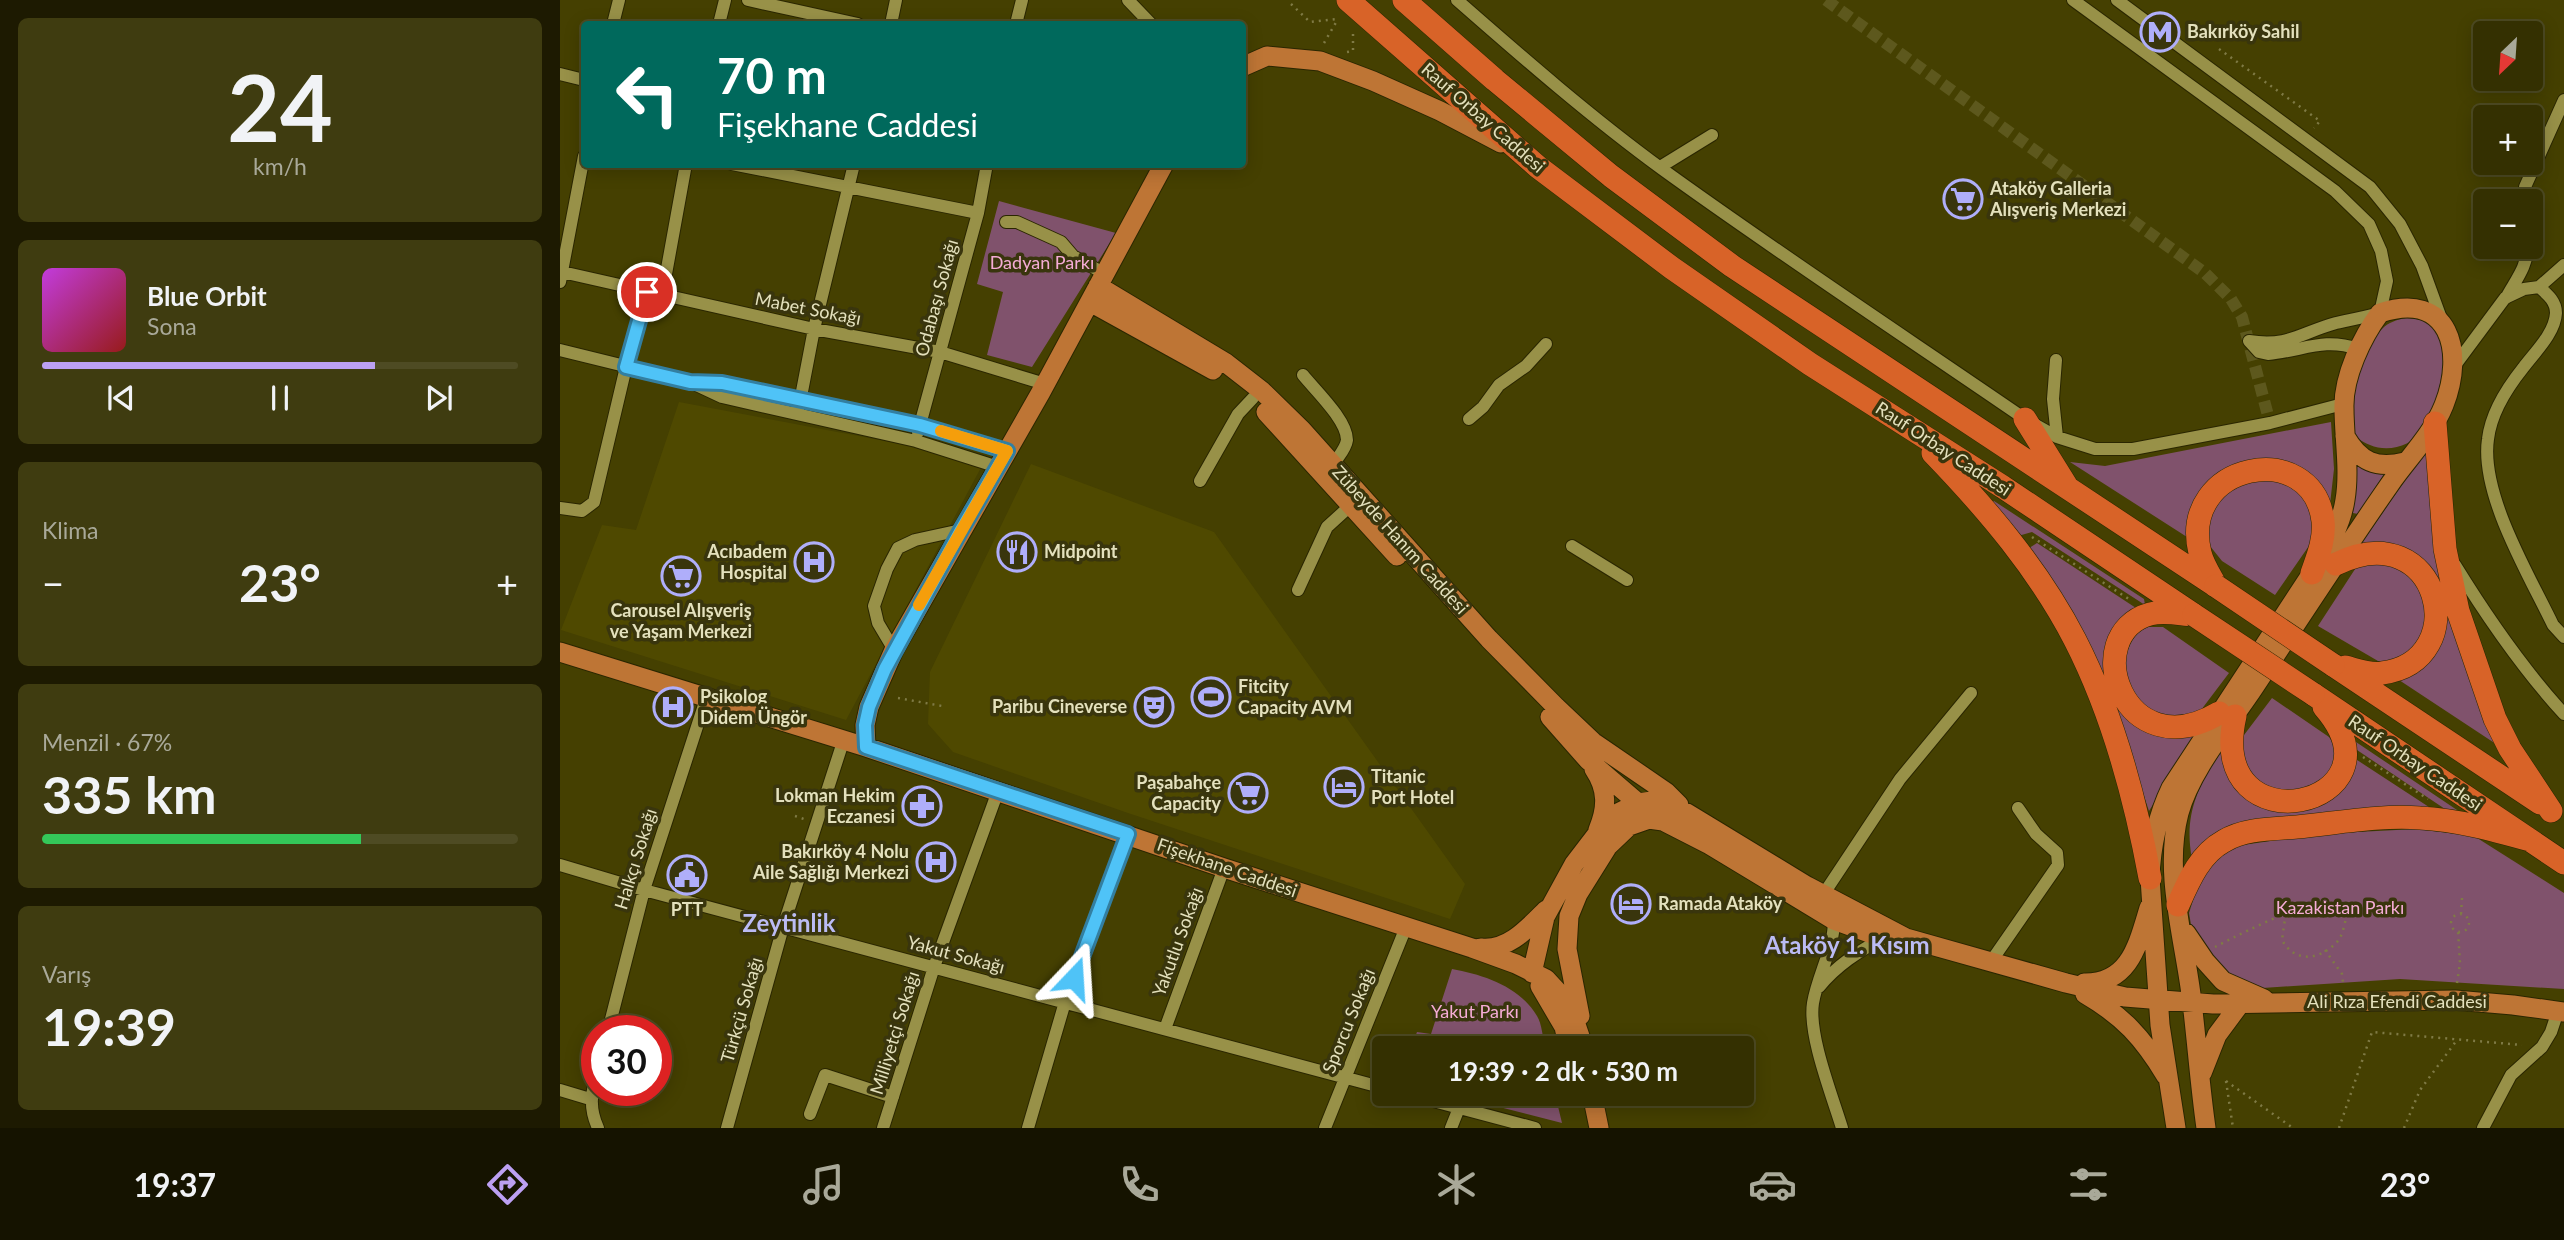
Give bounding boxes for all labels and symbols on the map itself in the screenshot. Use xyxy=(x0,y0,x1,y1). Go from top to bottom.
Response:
metro station icon: Bakırköy Sahil xyxy=(2139,11,2181,53)
place label: Bakırköy Sahil xyxy=(2187,20,2299,42)
north arrow xyxy=(2473,21,2543,91)
street label: Rauf Orbay Caddesi xyxy=(1417,58,1550,177)
place label: Ataköy Galleria Alışveriş Merkezi xyxy=(1989,177,2126,220)
supermarket icon: Ataköy Galleria Alışveriş Merkezi xyxy=(1942,178,1984,220)
street label: Odabaşı Sokağı xyxy=(910,237,962,359)
park label: Dadyan Parkı xyxy=(990,251,1094,273)
pin xyxy=(617,262,677,322)
street label: Mabet Sokağı xyxy=(753,287,863,329)
street label: Rauf Orbay Caddesi xyxy=(1872,396,2015,500)
street label: Zübeyde Hanım Caddesi xyxy=(1328,461,1473,618)
restaurant icon: Midpoint xyxy=(996,531,1038,573)
place label: Acıbadem Hospital xyxy=(706,540,787,583)
place label: Midpoint xyxy=(1044,540,1118,562)
hospital icon: Acıbadem Hospital xyxy=(793,541,835,583)
supermarket icon: Carousel Alışveriş ve Yaşam Merkezi xyxy=(660,555,702,597)
place label: Carousel Alışveriş ve Yaşam Merkezi xyxy=(610,599,752,642)
place label: Fitcity Capacity AVM xyxy=(1238,675,1352,718)
sports icon: Fitcity Capacity AVM xyxy=(1190,676,1232,718)
place label: Psikolog Didem Üngör xyxy=(700,685,807,728)
hospital icon: Psikolog Didem Üngör xyxy=(652,686,694,728)
theatre icon: Paribu Cineverse xyxy=(1133,686,1175,728)
place label: Paribu Cineverse xyxy=(992,695,1127,717)
street label: Rauf Orbay Caddesi xyxy=(2345,709,2487,815)
place label: Titanic Port Hotel xyxy=(1371,765,1454,808)
hotel icon: Titanic Port Hotel xyxy=(1323,766,1365,808)
place label: Paşabahçe Capacity xyxy=(1136,771,1222,814)
supermarket icon: Paşabahçe Capacity xyxy=(1227,772,1269,814)
place label: Lokman Hekim Eczanesi xyxy=(775,784,895,827)
pharmacy icon: Lokman Hekim Eczanesi xyxy=(901,785,943,827)
street label: Halkçı Sokağı xyxy=(609,806,661,912)
street label: Fişekhane Caddesi xyxy=(1154,833,1300,901)
place label: Bakırköy 4 Nolu Aile Sağlığı Merkezi xyxy=(752,840,909,883)
hospital icon: Bakırköy 4 Nolu Aile Sağlığı Merkezi xyxy=(915,841,957,883)
public building icon: PTT xyxy=(666,854,708,896)
hotel icon: Ramada Ataköy xyxy=(1610,883,1652,925)
street label: Yakutlu Sokağı xyxy=(1147,884,1207,999)
place label: Ramada Ataköy xyxy=(1658,892,1783,914)
park label: Kazakistan Parkı xyxy=(2276,896,2404,918)
place label: PTT xyxy=(671,898,704,920)
district label: Zeytinlik xyxy=(742,908,836,937)
street label: Yakut Sokağı xyxy=(905,930,1007,978)
district label: Ataköy 1. Kısım xyxy=(1763,930,1930,959)
position arrow xyxy=(1037,941,1111,1015)
street label: Türkçü Sokağı xyxy=(715,954,767,1065)
street label: Sporcu Sokağı xyxy=(1317,965,1379,1076)
street label: Milliyetçi Sokağı xyxy=(865,968,923,1097)
street label: Ali Rıza Efendi Caddesi xyxy=(2307,990,2487,1012)
park label: Yakut Parkı xyxy=(1431,1000,1519,1022)
speed limit sign: 30 xyxy=(581,1015,672,1106)

